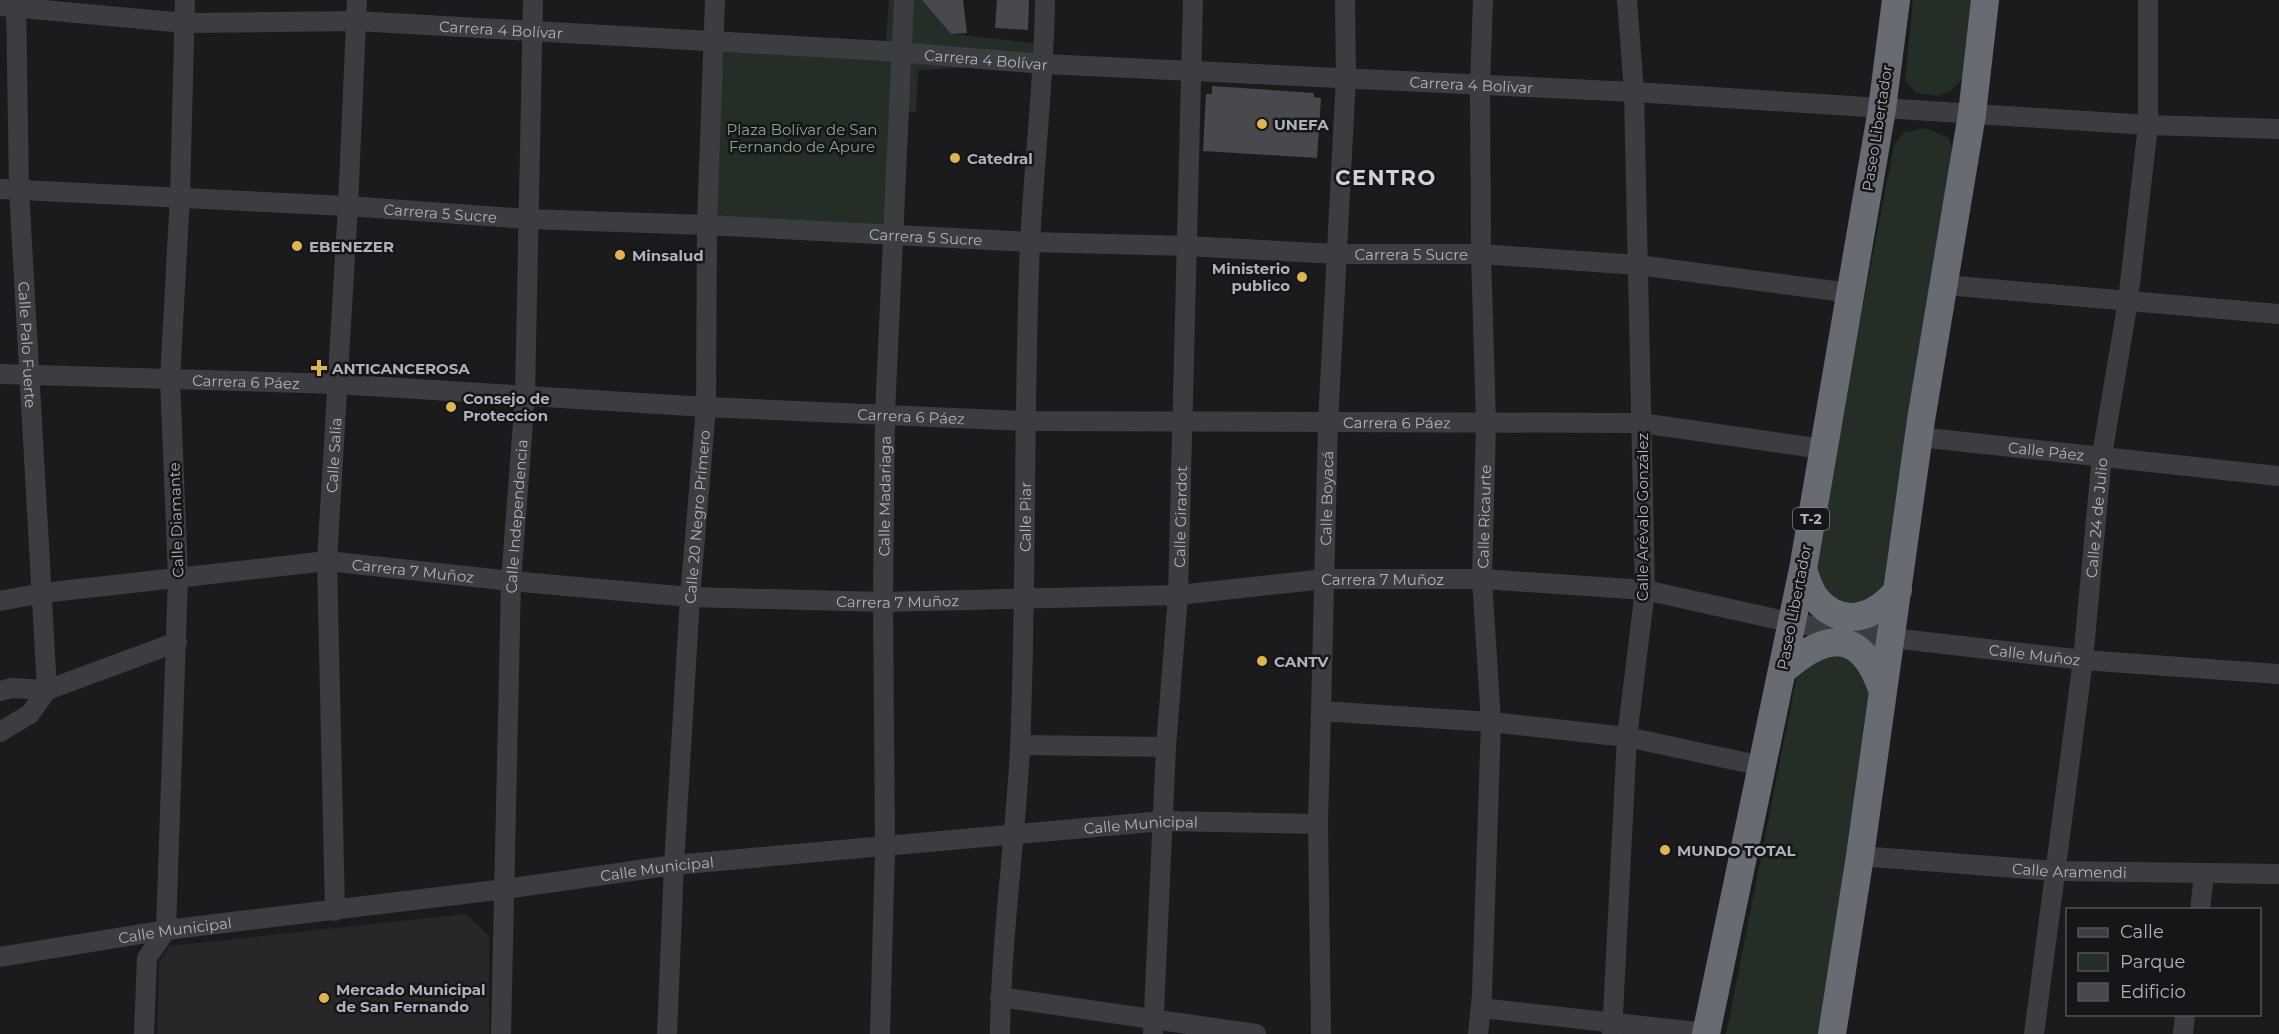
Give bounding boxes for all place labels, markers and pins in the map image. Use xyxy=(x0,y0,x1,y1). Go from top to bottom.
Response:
place label: UNEFA xyxy=(1274,115,1329,134)
marker: UNEFA xyxy=(1255,117,1269,131)
place label: Catedral xyxy=(967,149,1033,168)
marker: Catedral xyxy=(948,151,962,165)
place label: EBENEZER xyxy=(309,237,394,256)
marker: EBENEZER xyxy=(290,239,304,253)
place label: Minsalud xyxy=(632,246,704,265)
marker: Minsalud xyxy=(613,248,627,262)
place label: Ministerio publico xyxy=(1212,259,1290,295)
marker: Ministerio publico xyxy=(1295,270,1309,284)
marker: ANTICANCEROSA xyxy=(310,359,328,377)
place label: ANTICANCEROSA xyxy=(331,359,470,378)
place label: Consejo de Proteccion xyxy=(463,389,550,425)
marker: Consejo de Proteccion xyxy=(444,400,458,414)
place label: CANTV xyxy=(1274,652,1329,671)
marker: CANTV xyxy=(1255,654,1269,668)
place label: MUNDO TOTAL xyxy=(1677,841,1796,860)
marker: MUNDO TOTAL xyxy=(1658,843,1672,857)
place label: Mercado Municipal de San Fernando xyxy=(336,980,486,1016)
marker: Mercado Municipal de San Fernando xyxy=(317,991,331,1005)

